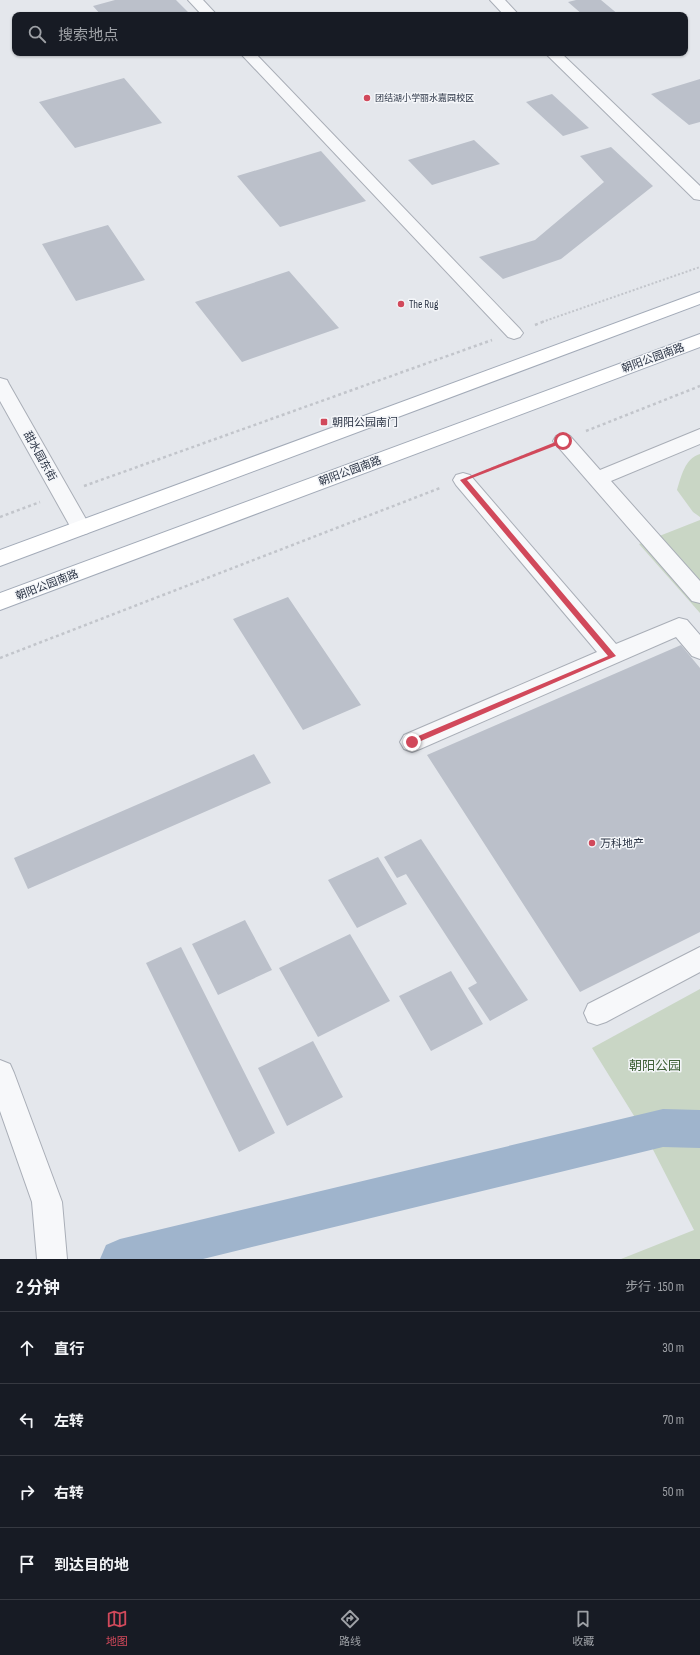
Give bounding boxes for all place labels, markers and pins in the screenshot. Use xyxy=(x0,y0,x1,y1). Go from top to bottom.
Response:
place label: 团结湖小学丽水嘉园校区 xyxy=(375,92,474,104)
marker: 团结湖小学丽水嘉园校区 xyxy=(362,93,372,103)
place label: The Rug xyxy=(409,298,439,311)
marker: The Rug xyxy=(396,299,406,309)
place label: 朝阳公园南门 xyxy=(332,416,398,429)
marker: 朝阳公园南门 xyxy=(319,417,329,427)
place label: 万科地产 xyxy=(600,837,644,850)
marker: 万科地产 xyxy=(587,838,597,848)

